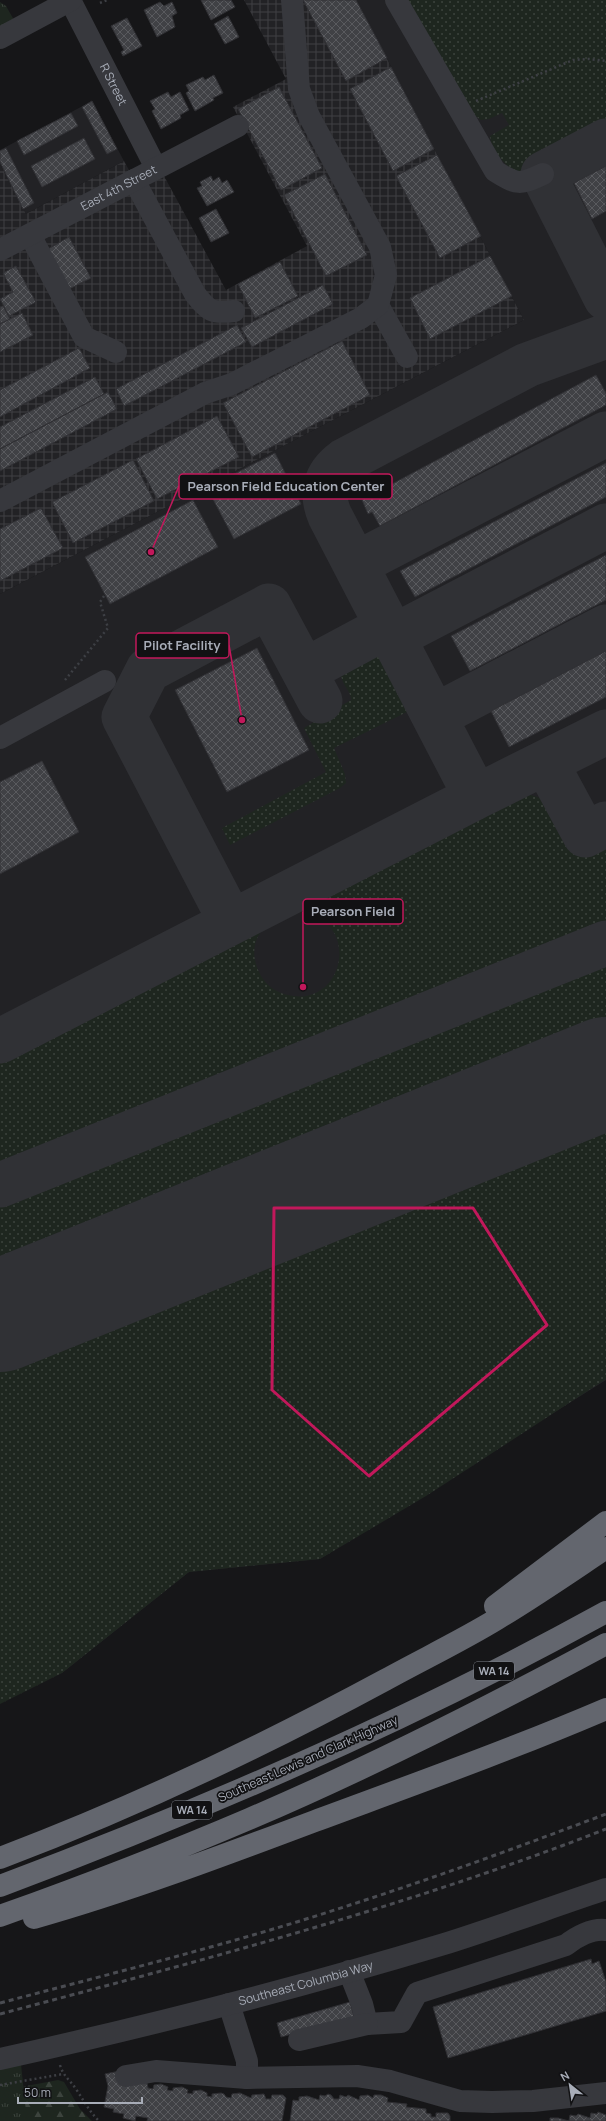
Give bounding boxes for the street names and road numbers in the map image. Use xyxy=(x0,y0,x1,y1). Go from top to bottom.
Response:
street label: R Street xyxy=(96,60,132,109)
street label: East 4th Street xyxy=(78,161,160,215)
road number: WA 14 xyxy=(474,1662,514,1680)
street label: Southeast Lewis and Clark Highway xyxy=(215,1711,401,1806)
road number: WA 14 xyxy=(172,1801,212,1819)
street label: Southeast Columbia Way xyxy=(236,1956,376,2009)

